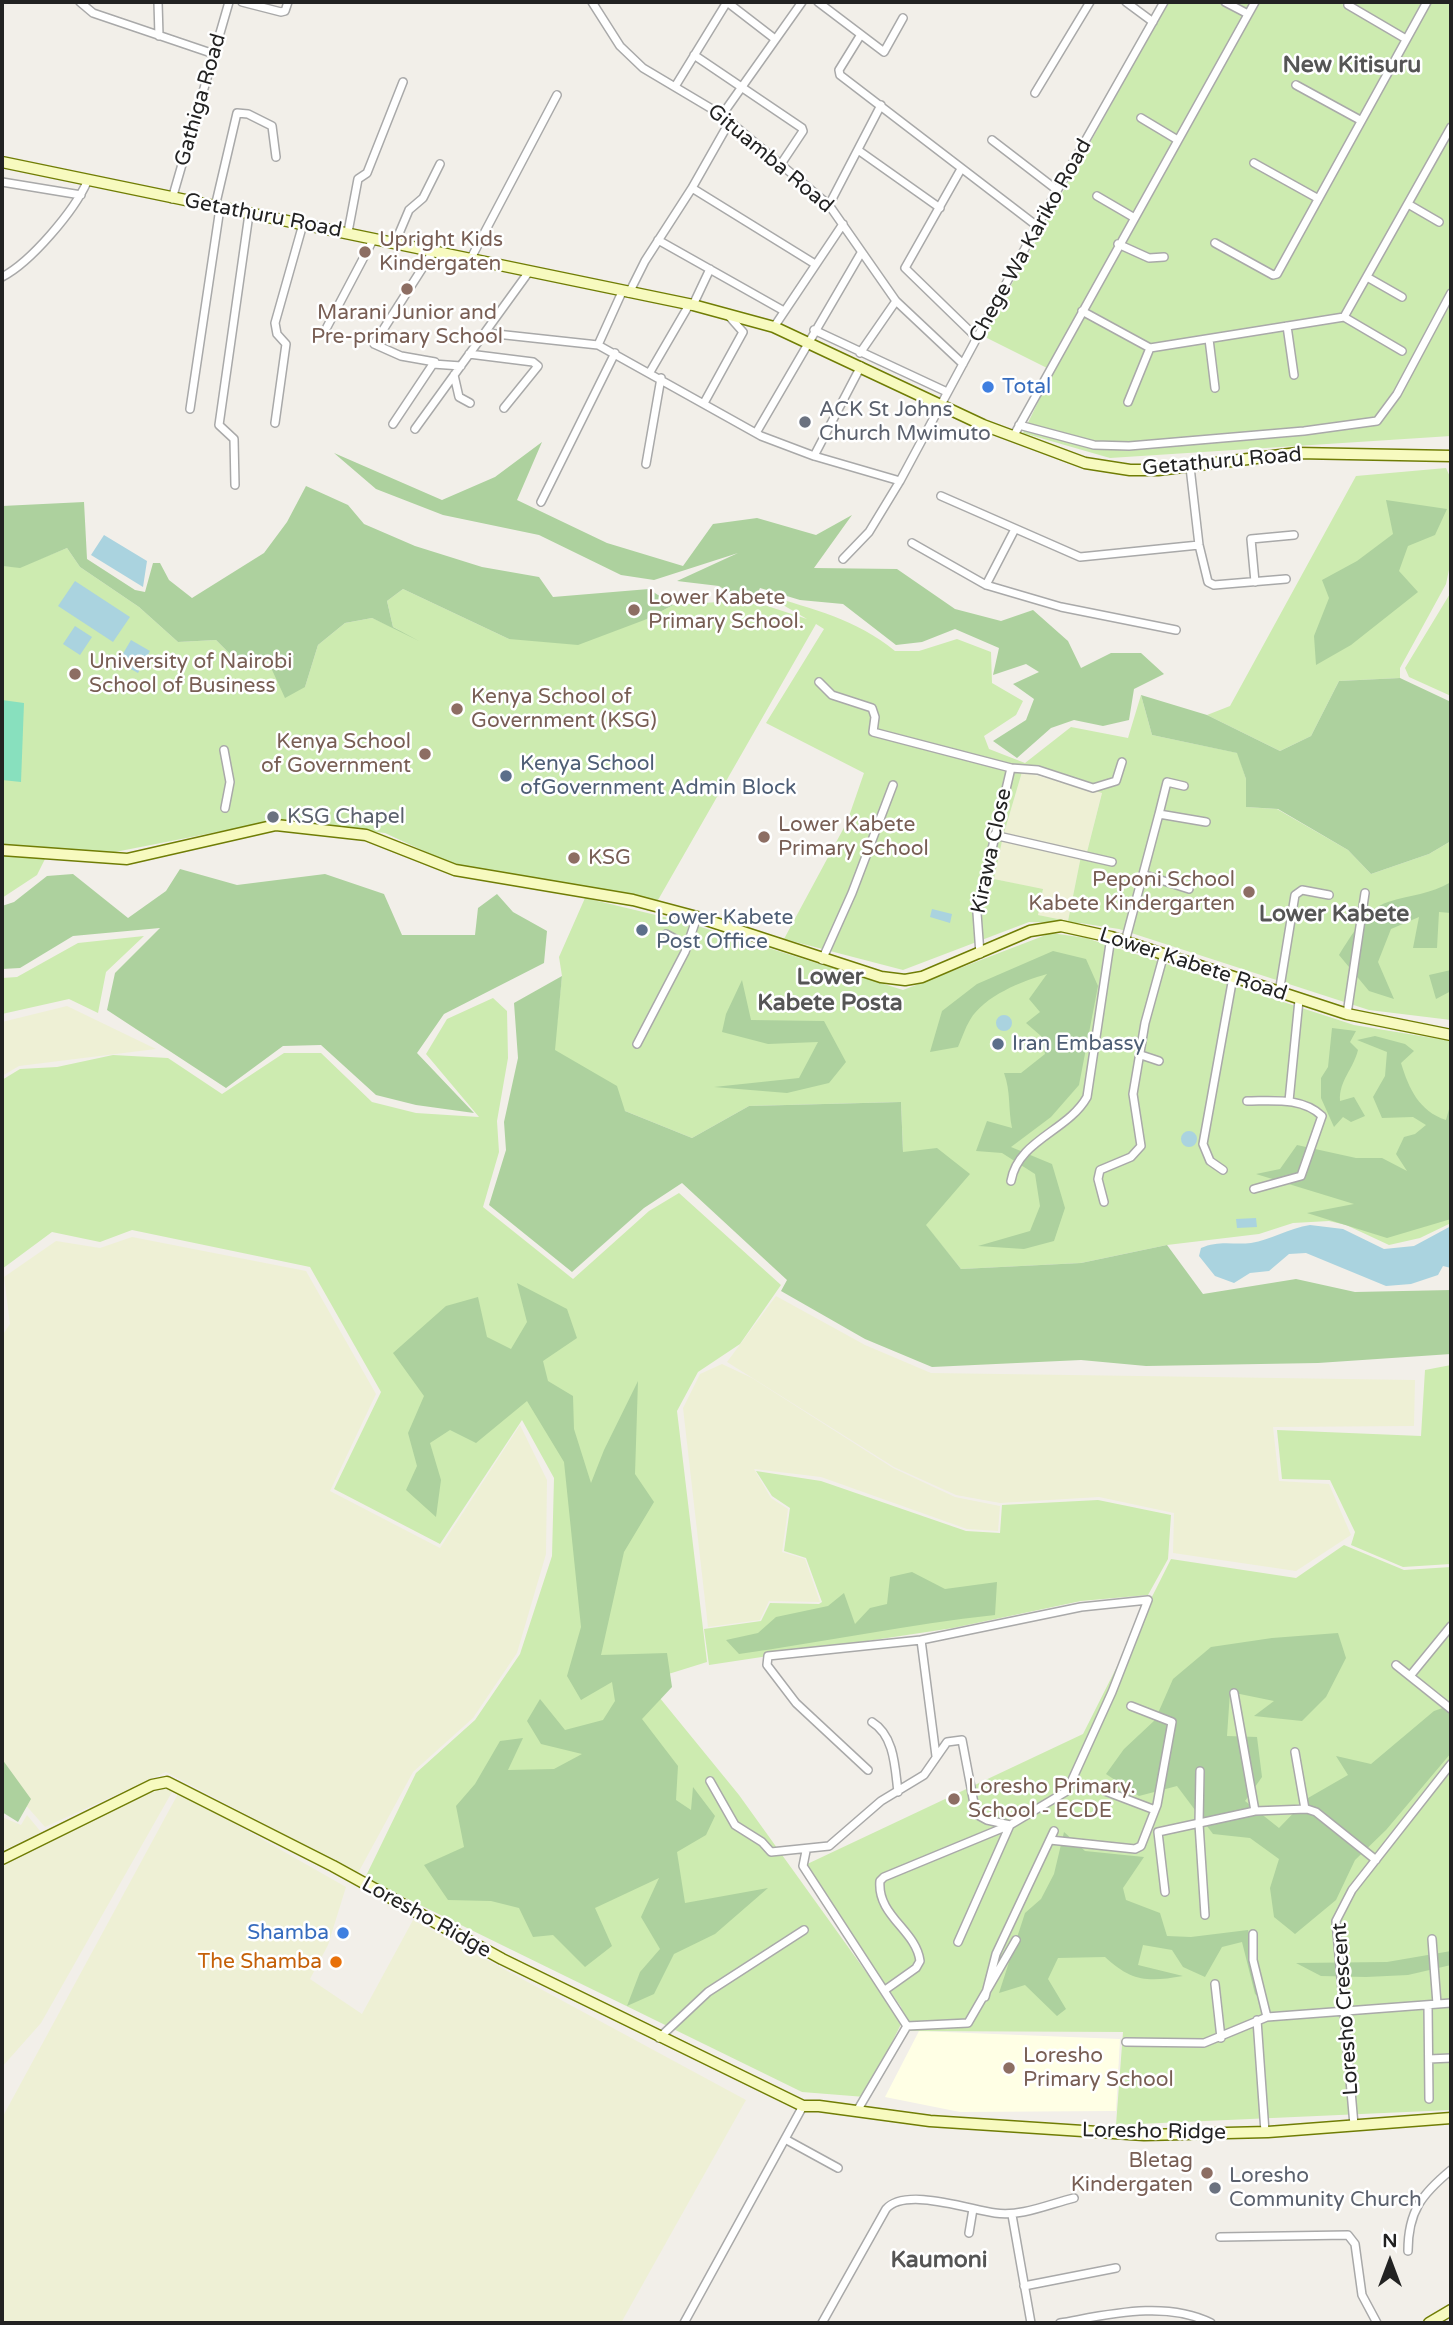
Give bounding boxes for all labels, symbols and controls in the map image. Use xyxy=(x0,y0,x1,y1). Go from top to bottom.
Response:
street label: Gathiga Road xyxy=(170,31,232,169)
district label: New Kitisuru xyxy=(1283,52,1421,80)
street label: Gituamba Road xyxy=(702,99,838,219)
street label: Chege Wa Kariko Road xyxy=(964,135,1098,347)
street label: Getathuru Road xyxy=(182,188,344,244)
place label: Upright Kids Kindergaten xyxy=(379,227,503,277)
marker: Upright Kids Kindergaten xyxy=(357,244,373,260)
marker: Marani Junior and Pre-primary School xyxy=(399,281,415,297)
place label: Marani Junior and Pre-primary School xyxy=(311,300,503,350)
place label: Total xyxy=(1002,374,1051,400)
marker: Total xyxy=(980,379,996,395)
place label: ACK St Johns Church Mwimuto xyxy=(819,397,991,447)
marker: ACK St Johns Church Mwimuto xyxy=(797,414,813,430)
street label: Getathuru Road xyxy=(1141,442,1303,482)
place label: Lower Kabete Primary School. xyxy=(648,585,804,635)
marker: Lower Kabete Primary School. xyxy=(626,602,642,618)
place label: University of Nairobi School of Business xyxy=(89,649,292,699)
marker: University of Nairobi School of Business xyxy=(67,666,83,682)
place label: Kenya School of Government (KSG) xyxy=(471,684,657,734)
marker: Kenya School of Government (KSG) xyxy=(449,701,465,717)
place label: Kenya School of Government xyxy=(261,729,411,779)
marker: Kenya School of Government xyxy=(417,746,433,762)
place label: Kenya School ofGovernment Admin Block xyxy=(520,751,797,801)
marker: Kenya School ofGovernment Admin Block xyxy=(498,768,514,784)
street label: Kirawa Close xyxy=(966,786,1018,916)
place label: KSG Chapel xyxy=(287,804,405,830)
marker: KSG Chapel xyxy=(265,809,281,825)
place label: Lower Kabete Primary School xyxy=(778,812,929,862)
marker: Lower Kabete Primary School xyxy=(756,829,772,845)
place label: KSG xyxy=(588,845,631,871)
marker: KSG xyxy=(566,850,582,866)
place label: Peponi School Kabete Kindergarten xyxy=(1028,867,1235,917)
marker: Peponi School Kabete Kindergarten xyxy=(1241,884,1257,900)
district label: Lower Kabete xyxy=(1259,901,1409,929)
place label: Lower Kabete Post Office xyxy=(656,905,793,955)
marker: Lower Kabete Post Office xyxy=(634,922,650,938)
street label: Lower Kabete Road xyxy=(1096,923,1290,1007)
district label: Lower Kabete Posta xyxy=(757,964,903,1018)
place label: Iran Embassy xyxy=(1012,1031,1145,1057)
marker: Iran Embassy xyxy=(990,1036,1006,1052)
place label: Loresho Primary. School - ECDE xyxy=(968,1774,1136,1824)
marker: Loresho Primary. School - ECDE xyxy=(946,1791,962,1807)
street label: Loresho Ridge xyxy=(357,1872,495,1964)
place label: Shamba xyxy=(247,1920,329,1946)
street label: Loresho Crescent xyxy=(1327,1922,1365,2096)
marker: Shamba xyxy=(335,1925,351,1941)
place label: The Shamba xyxy=(198,1949,322,1975)
marker: The Shamba xyxy=(328,1954,344,1970)
place label: Loresho Primary School xyxy=(1023,2043,1174,2093)
marker: Loresho Primary School xyxy=(1001,2060,1017,2076)
street label: Loresho Ridge xyxy=(1082,2118,1226,2146)
place label: Bletag Kindergaten xyxy=(1071,2148,1193,2198)
place label: Loresho Community Church xyxy=(1229,2163,1422,2213)
marker: Bletag Kindergaten xyxy=(1199,2165,1215,2181)
marker: Loresho Community Church xyxy=(1207,2180,1223,2196)
north arrow xyxy=(1355,2227,1425,2297)
text: N xyxy=(1382,2230,1398,2252)
district label: Kaumoni xyxy=(890,2247,988,2275)

